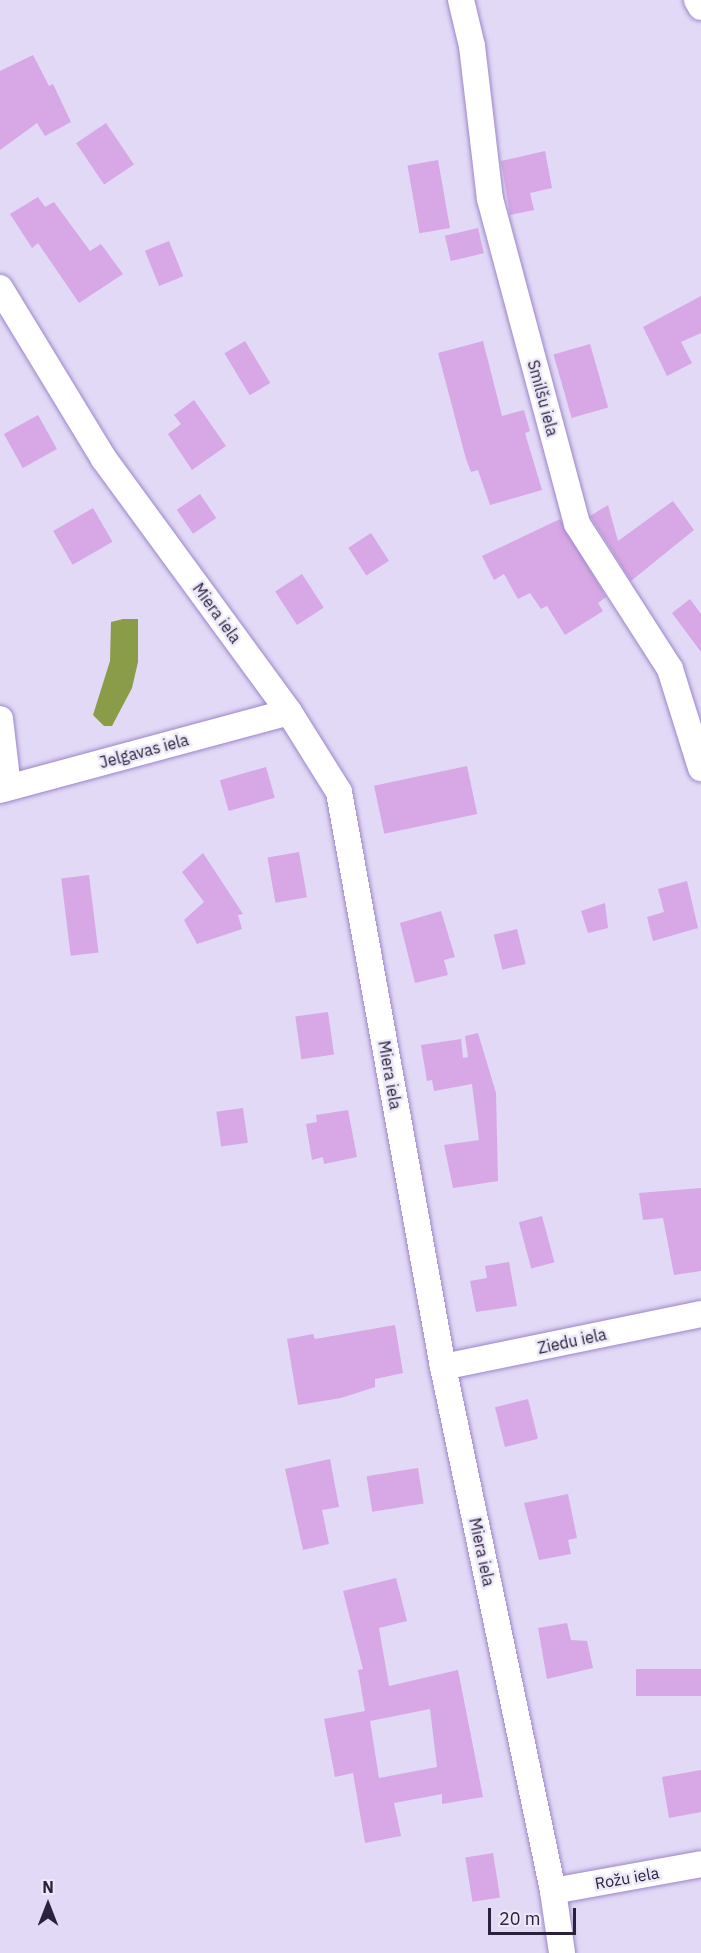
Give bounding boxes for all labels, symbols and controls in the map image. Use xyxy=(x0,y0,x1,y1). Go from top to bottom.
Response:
street label: Smilšu iela xyxy=(524,358,562,438)
street label: Miera iela xyxy=(189,579,245,647)
street label: Jelgavas iela xyxy=(97,730,191,772)
street label: Miera iela xyxy=(375,1039,405,1111)
street label: Ziedu iela xyxy=(536,1324,608,1358)
street label: Miera iela xyxy=(465,1516,499,1588)
street label: Rožu iela xyxy=(593,1863,661,1893)
north arrow xyxy=(18,1875,78,1935)
text: N xyxy=(42,1877,54,1897)
scale bar xyxy=(491,1896,580,1934)
text: 20 m xyxy=(499,1907,541,1930)

